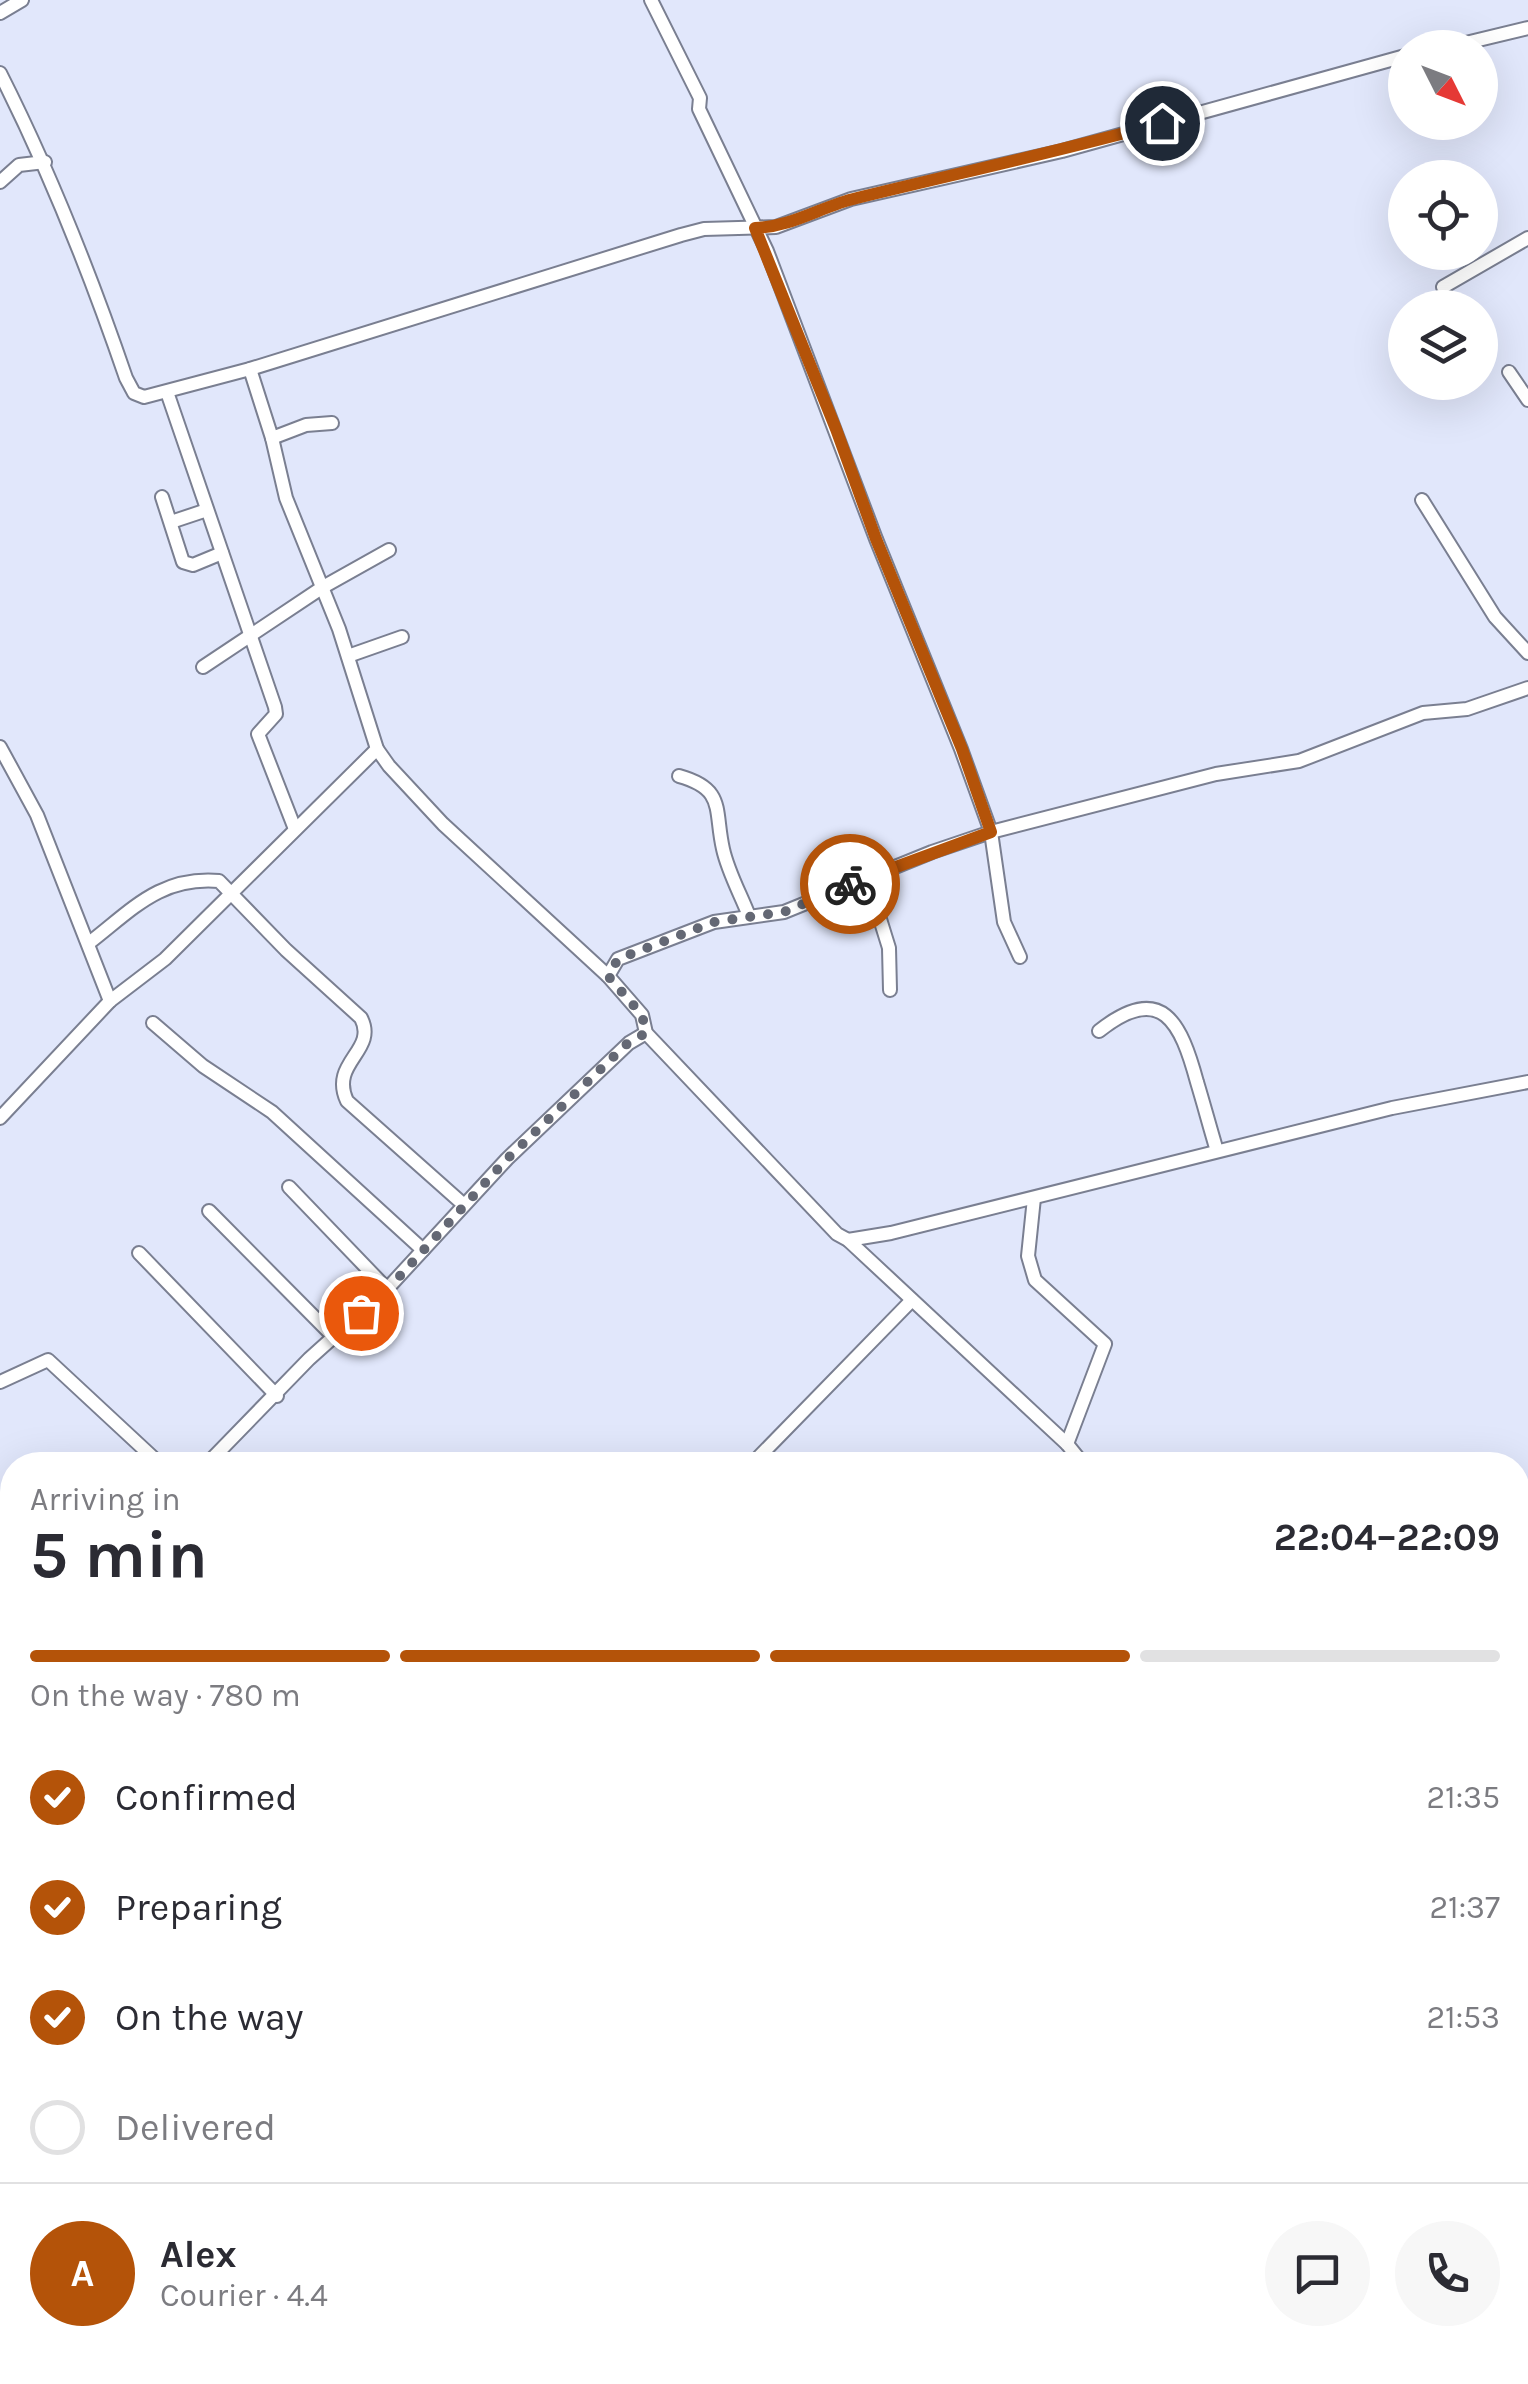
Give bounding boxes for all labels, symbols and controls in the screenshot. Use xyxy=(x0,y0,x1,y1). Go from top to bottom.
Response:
north arrow xyxy=(1388,30,1498,140)
map controls xyxy=(1388,30,1498,400)
pin xyxy=(1120,81,1205,166)
icon: home xyxy=(1135,96,1190,151)
button: locate xyxy=(1388,160,1498,270)
button: layers xyxy=(1388,290,1498,400)
courier xyxy=(800,834,900,934)
icon: bike xyxy=(823,857,878,912)
pin xyxy=(319,1271,404,1356)
icon: bag xyxy=(334,1286,389,1341)
text: Arriving in xyxy=(30,1481,181,1518)
text: 22:04–22:09 xyxy=(1274,1515,1500,1560)
text: 5 min xyxy=(30,1517,208,1593)
text: On the way · 780 m xyxy=(30,1677,301,1714)
icon: check xyxy=(30,1770,85,1825)
text: Confirmed xyxy=(115,1775,298,1820)
text: 21:35 xyxy=(1427,1779,1500,1816)
icon: check xyxy=(30,1880,85,1935)
text: Preparing xyxy=(115,1885,282,1930)
text: 21:37 xyxy=(1430,1889,1500,1926)
icon: check xyxy=(30,1990,85,2045)
text: On the way xyxy=(115,1995,303,2040)
text: 21:53 xyxy=(1427,1999,1500,2036)
text: Delivered xyxy=(115,2105,276,2150)
button: chat xyxy=(1265,2221,1370,2326)
button: phone xyxy=(1395,2221,1500,2326)
text: Alex xyxy=(160,2232,237,2277)
text: A xyxy=(71,2251,94,2296)
text: Courier · 4.4 xyxy=(160,2277,328,2314)

